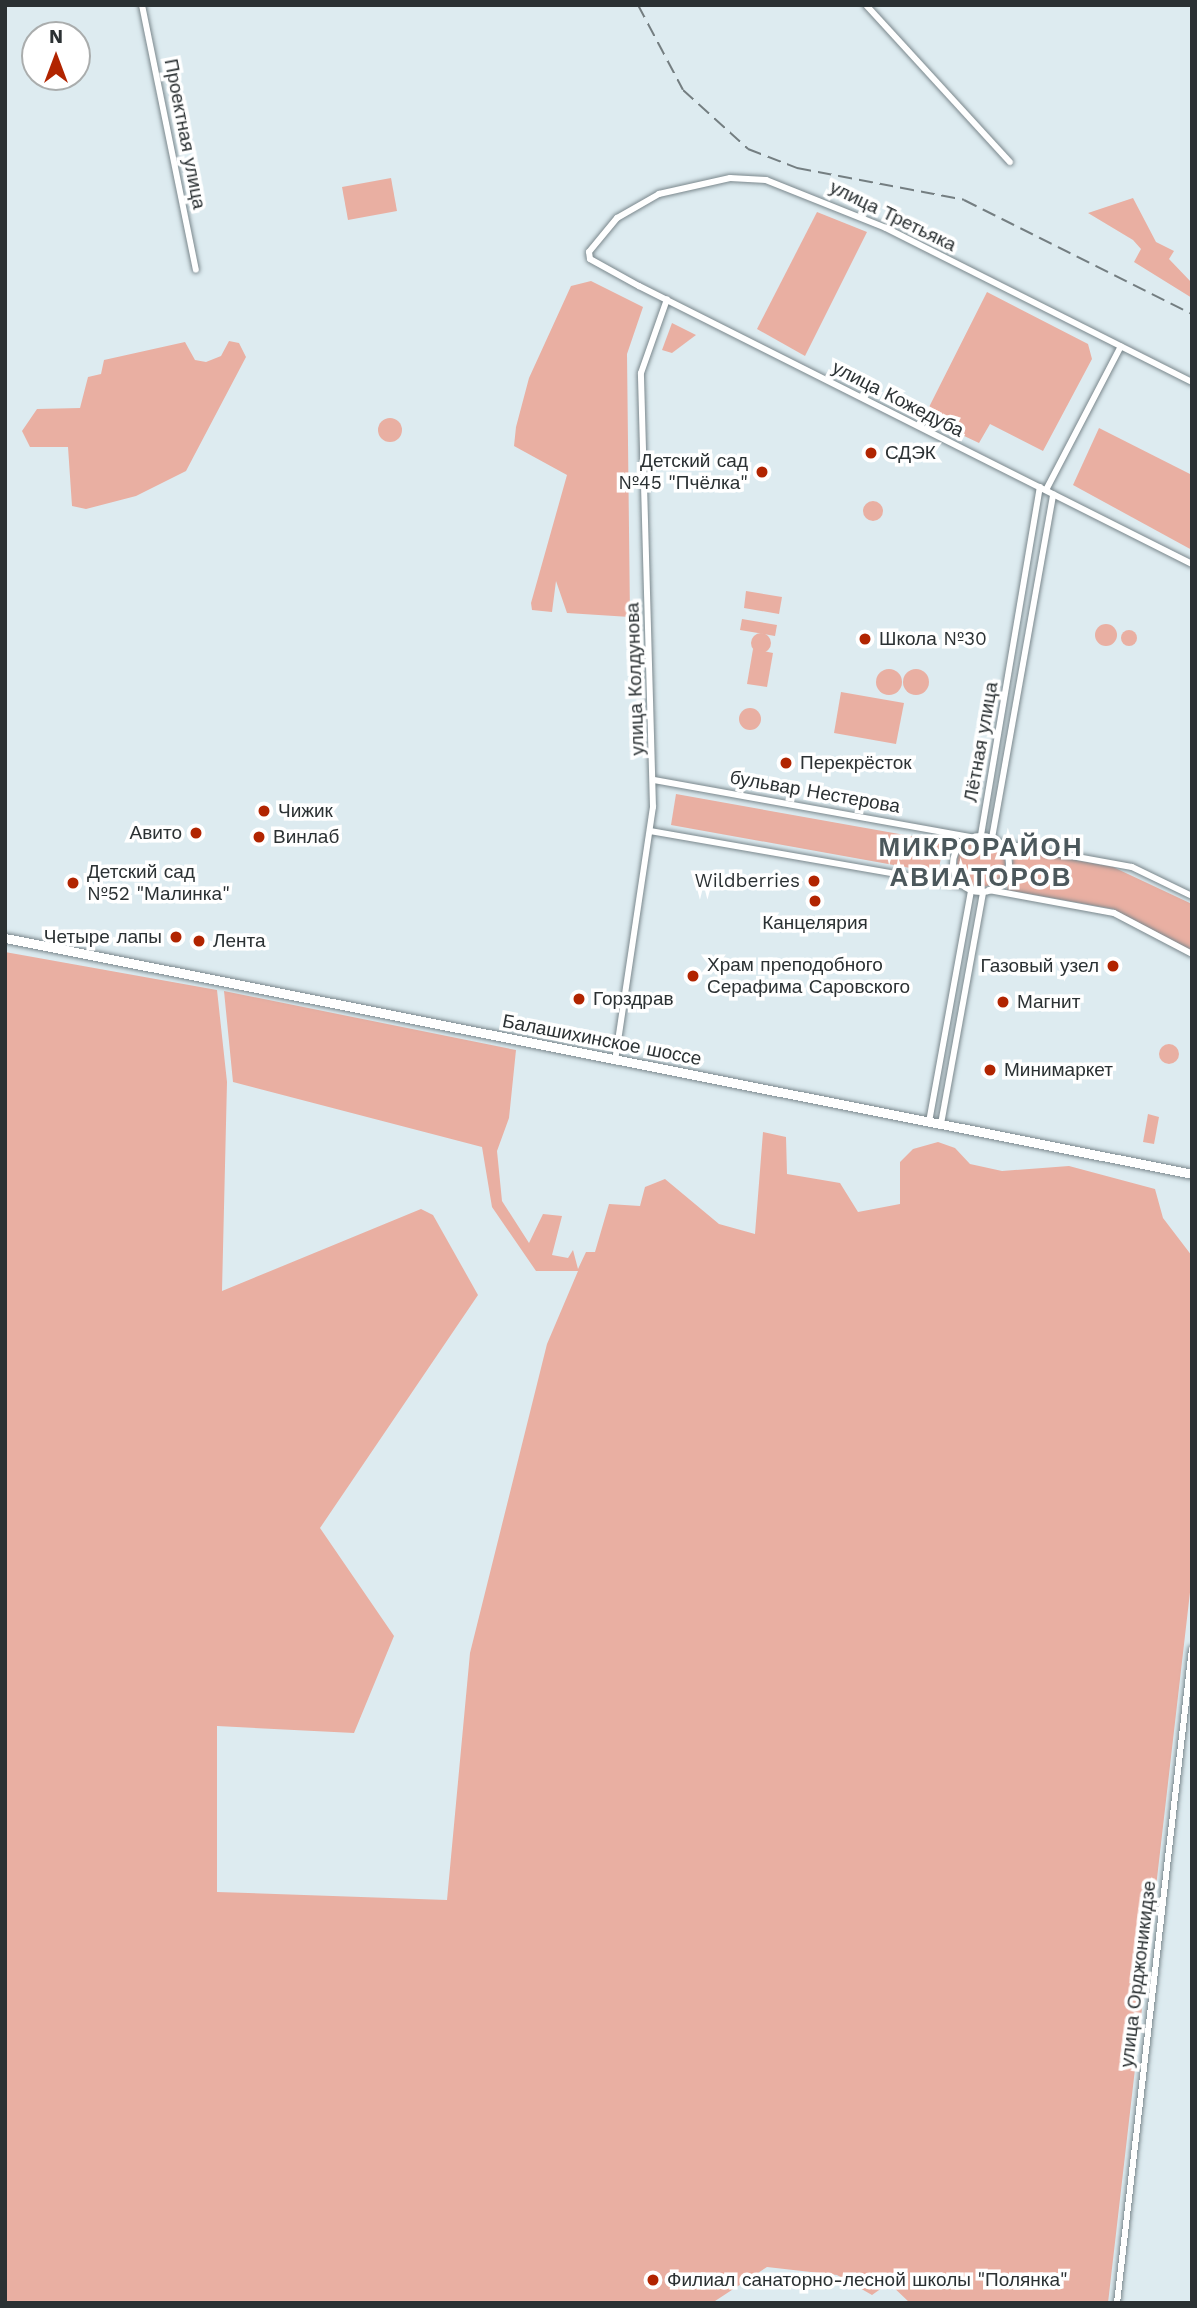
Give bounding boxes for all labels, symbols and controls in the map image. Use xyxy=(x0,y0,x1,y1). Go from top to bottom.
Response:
north arrow xyxy=(21,21,91,91)
text: N xyxy=(49,25,63,48)
street label: Проектная улица xyxy=(159,57,211,211)
street label: улица Третьяка xyxy=(826,176,960,256)
street label: улица Кожедуба xyxy=(828,356,968,442)
place label: СДЭК xyxy=(885,442,936,464)
marker: СДЭК xyxy=(863,445,879,461)
place label: Детский сад №45 "Пчёлка" xyxy=(618,450,748,494)
marker: Детский сад №45 "Пчёлка" xyxy=(754,464,770,480)
street label: улица Колдунова xyxy=(621,602,649,756)
place label: Школа №30 xyxy=(879,628,987,650)
marker: Школа №30 xyxy=(857,631,873,647)
street label: Лётная улица xyxy=(959,680,1003,804)
place label: Перекрёсток xyxy=(800,752,912,774)
marker: Перекрёсток xyxy=(778,755,794,771)
street label: бульвар Нестерова xyxy=(728,766,902,818)
place label: Чижик xyxy=(278,800,333,822)
marker: Чижик xyxy=(256,803,272,819)
place label: Авито xyxy=(130,822,182,844)
marker: Авито xyxy=(188,825,204,841)
place label: Винлаб xyxy=(273,826,339,848)
marker: Винлаб xyxy=(251,829,267,845)
district label: МИКРОРАЙОН АВИАТОРОВ xyxy=(880,832,1082,894)
place label: Детский сад №52 "Малинка" xyxy=(87,861,230,905)
place label: Wildberries xyxy=(695,870,800,892)
marker: Wildberries xyxy=(806,873,822,889)
marker: Детский сад №52 "Малинка" xyxy=(65,875,81,891)
marker: Канцелярия xyxy=(807,893,823,909)
place label: Канцелярия xyxy=(762,912,868,934)
place label: Четыре лапы xyxy=(44,926,162,948)
marker: Четыре лапы xyxy=(168,929,184,945)
place label: Лента xyxy=(213,930,266,952)
marker: Лента xyxy=(191,933,207,949)
place label: Храм преподобного Серафима Саровского xyxy=(707,954,910,998)
place label: Газовый узел xyxy=(980,955,1099,977)
marker: Газовый узел xyxy=(1105,958,1121,974)
marker: Храм преподобного Серафима Саровского xyxy=(685,968,701,984)
place label: Горздрав xyxy=(593,988,674,1010)
marker: Горздрав xyxy=(571,991,587,1007)
place label: Магнит xyxy=(1017,991,1080,1013)
marker: Магнит xyxy=(995,994,1011,1010)
street label: Балашихинское шоссе xyxy=(501,1010,703,1070)
place label: Минимаркет xyxy=(1004,1059,1113,1081)
marker: Минимаркет xyxy=(982,1062,998,1078)
street label: улица Орджоникидзе xyxy=(1115,1879,1161,2069)
place label: Филиал санаторно-лесной школы "Полянка" xyxy=(667,2269,1068,2291)
marker: Филиал санаторно-лесной школы "Полянка" xyxy=(645,2272,661,2288)

